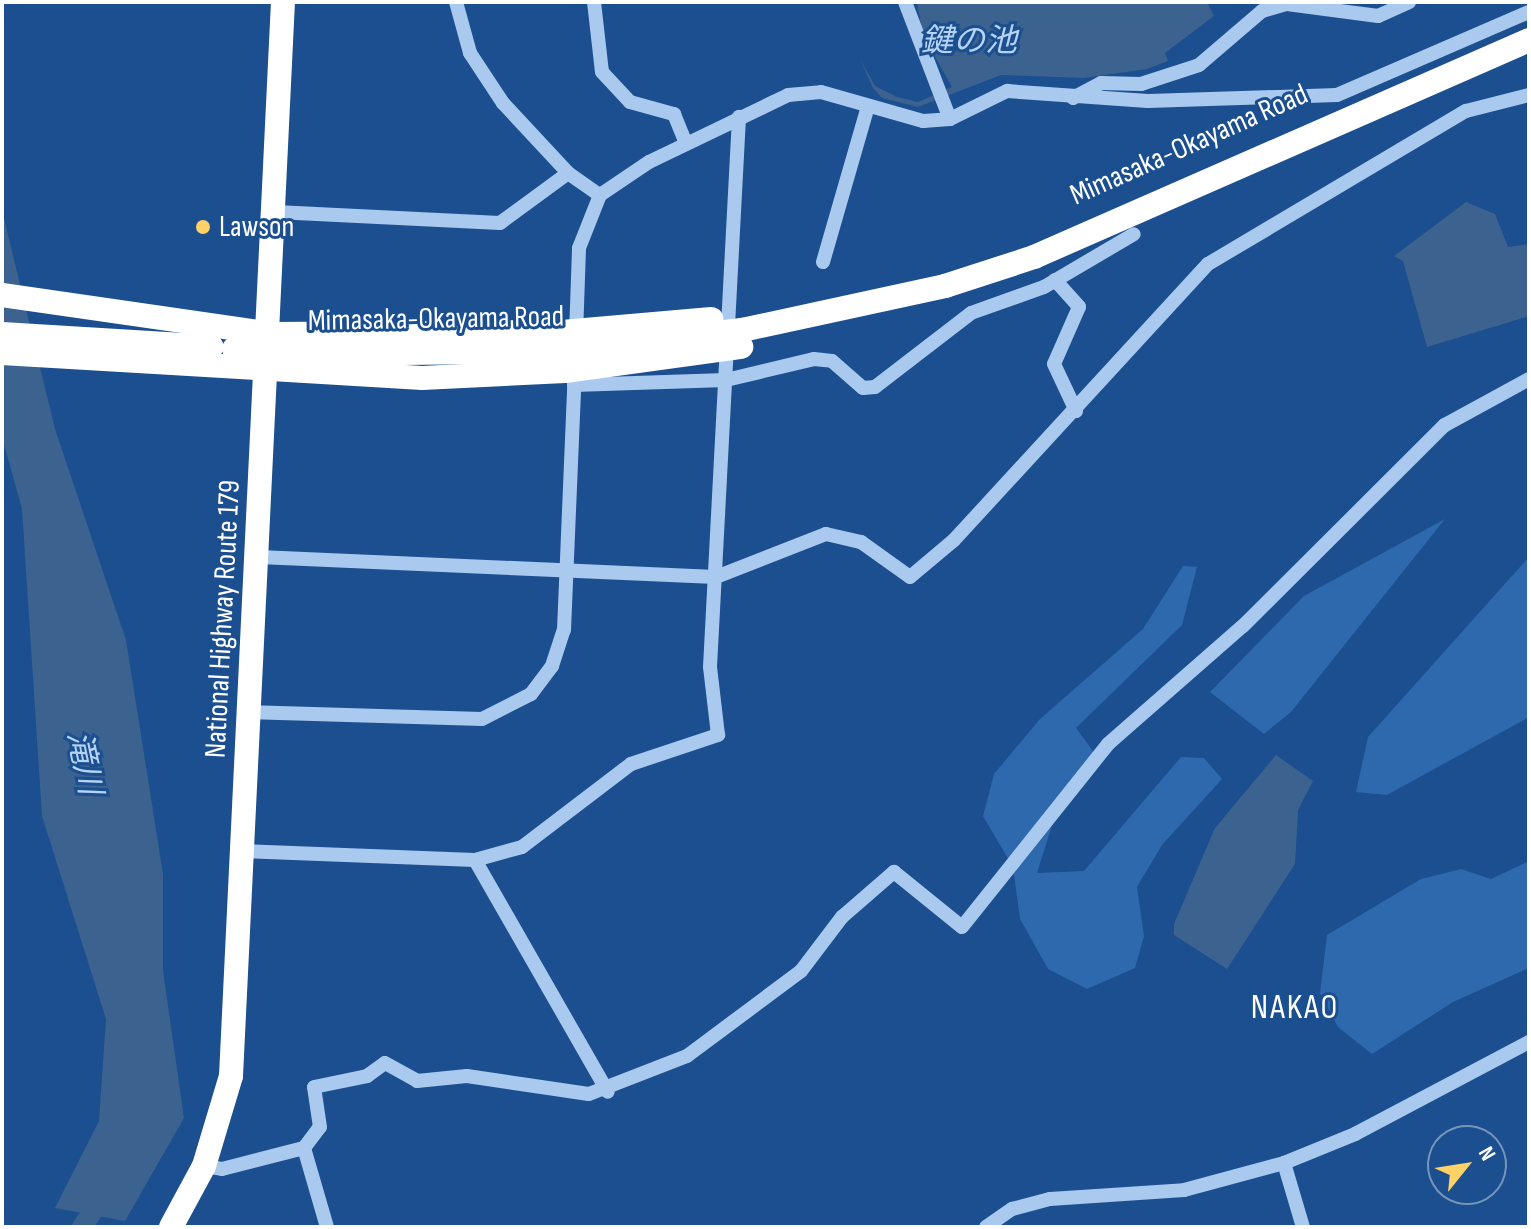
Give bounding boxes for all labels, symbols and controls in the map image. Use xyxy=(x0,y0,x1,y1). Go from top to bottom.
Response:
water label: 鍵の池 xyxy=(921,23,1017,61)
street label: Mimasaka-Okayama Road xyxy=(1065,76,1313,214)
place label: Lawson xyxy=(219,209,294,245)
marker: Lawson xyxy=(194,218,212,236)
street label: Mimasaka-Okayama Road xyxy=(308,299,564,339)
street label: National Highway Route 179 xyxy=(198,479,248,759)
water label: 滝川 xyxy=(58,728,108,798)
district label: NAKAO xyxy=(1251,988,1339,1028)
north arrow xyxy=(1427,1125,1507,1205)
text: N xyxy=(1472,1142,1501,1166)

